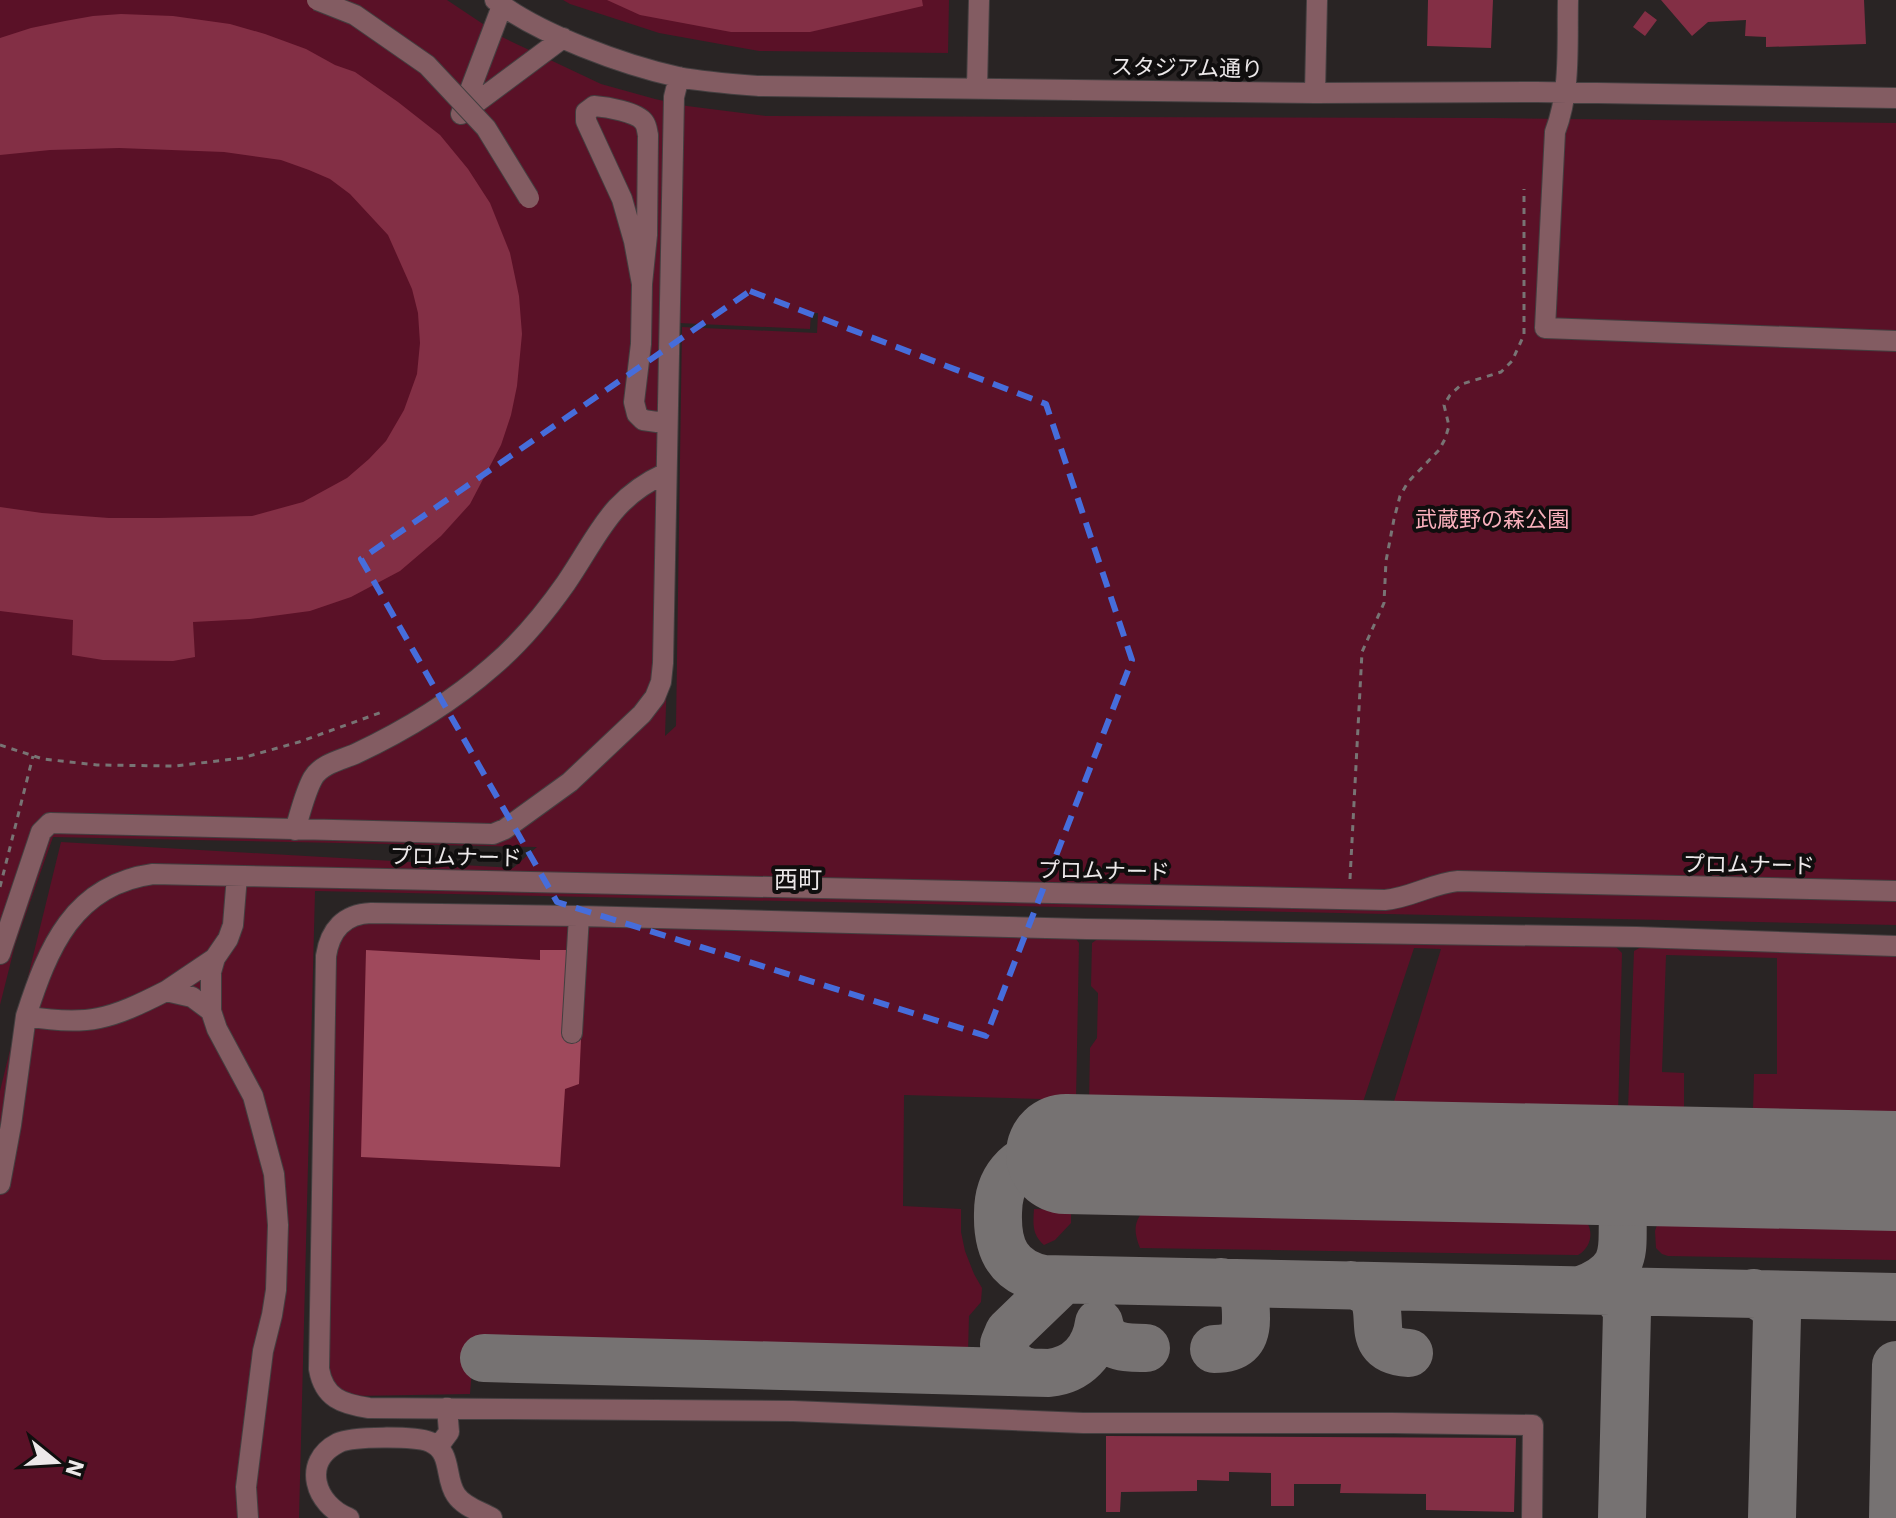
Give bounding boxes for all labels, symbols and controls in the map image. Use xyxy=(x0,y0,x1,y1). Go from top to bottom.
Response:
street label: スタジアム通り xyxy=(1111,51,1263,83)
park label: 武蔵野の森公園 xyxy=(1415,504,1569,533)
street label: プロムナード xyxy=(390,840,522,872)
street label: プロムナード xyxy=(1683,848,1815,880)
street label: プロムナード xyxy=(1038,854,1170,886)
district label: 西町 xyxy=(774,863,822,895)
north arrow xyxy=(16,1422,96,1502)
text: N xyxy=(59,1456,92,1480)

